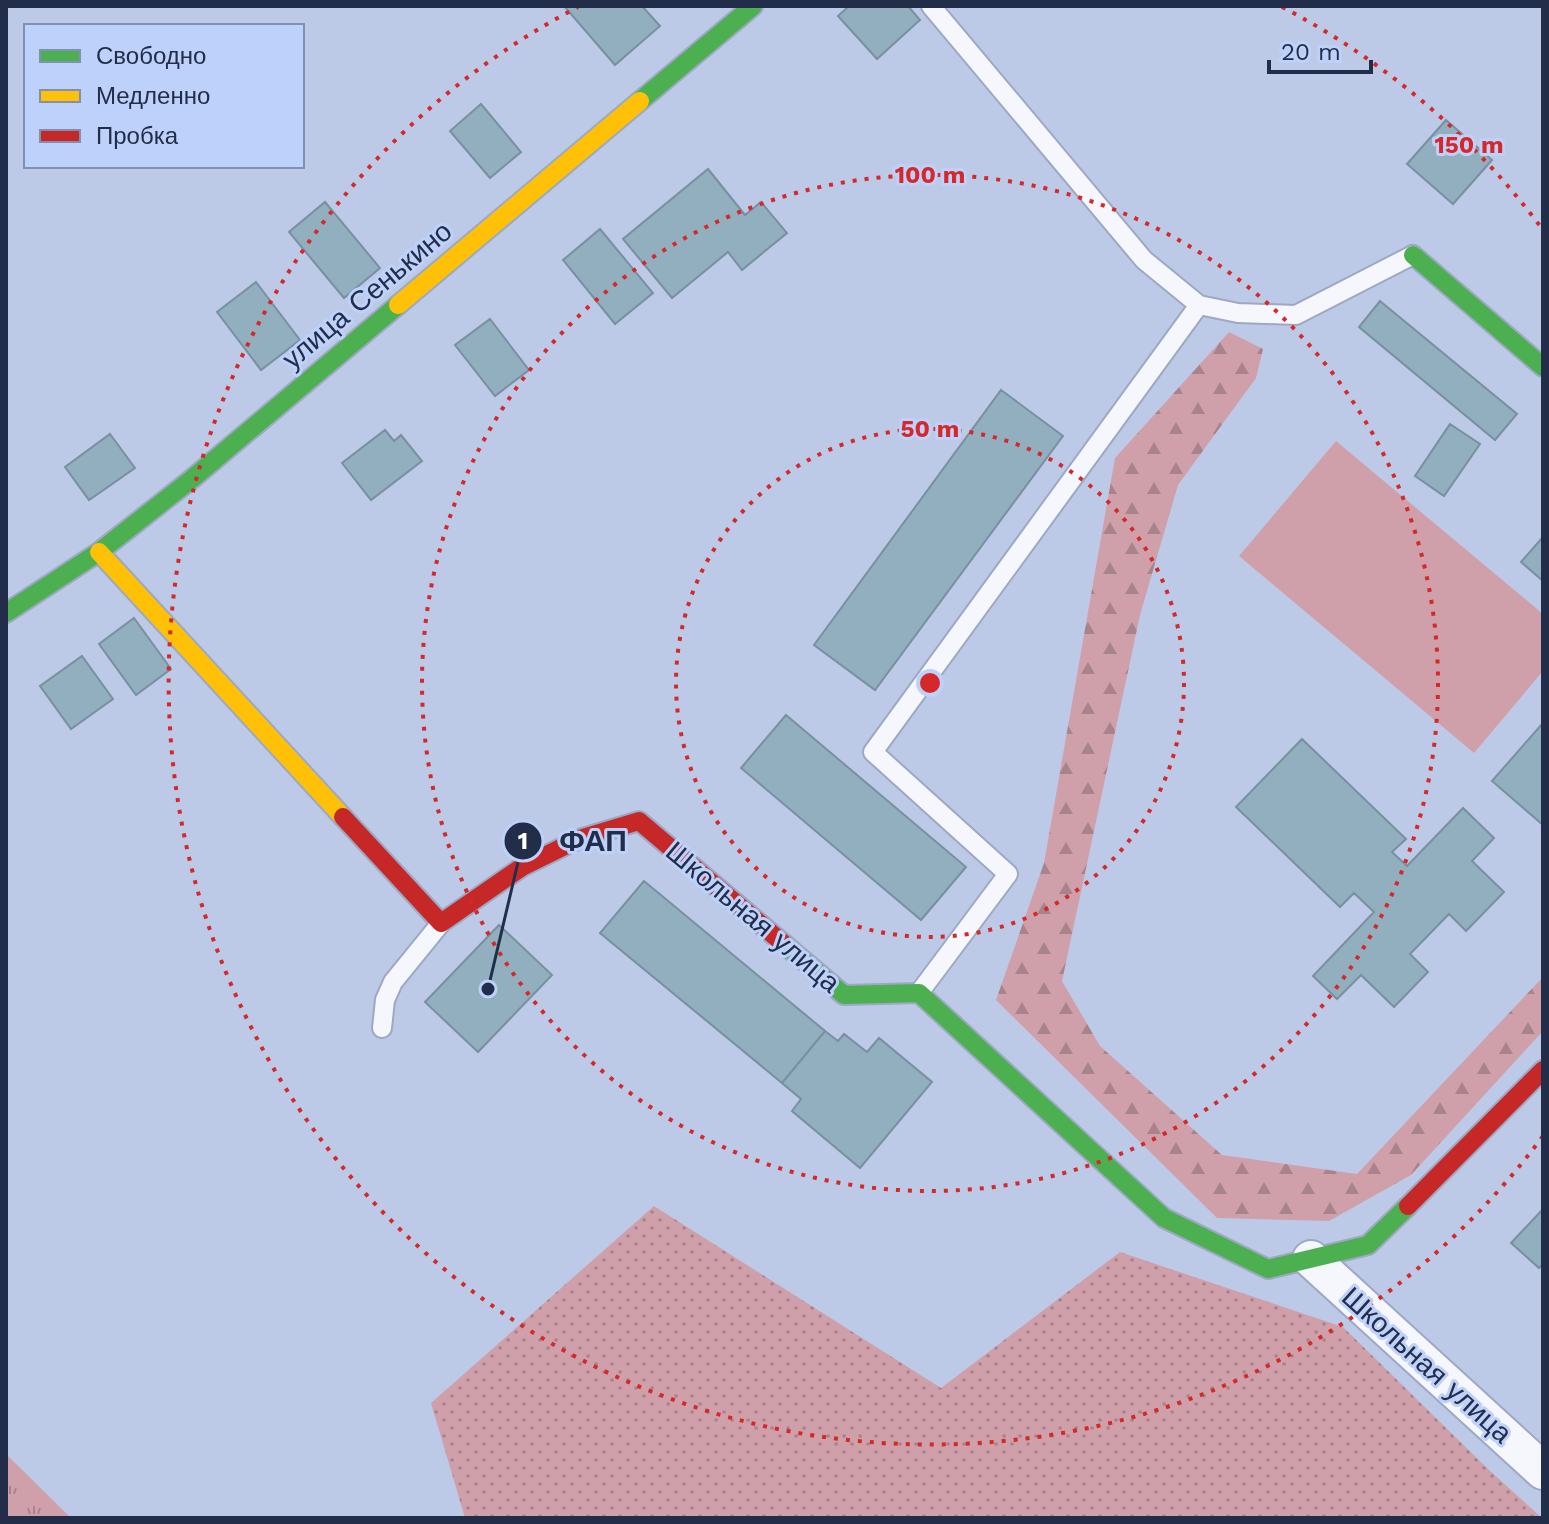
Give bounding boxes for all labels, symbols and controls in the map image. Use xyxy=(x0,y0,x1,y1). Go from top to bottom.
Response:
legend xyxy=(24,24,304,168)
scale bar xyxy=(1269,24,1371,74)
text: 20 m xyxy=(1281,38,1341,66)
text: Свободно xyxy=(96,42,206,70)
text: Медленно xyxy=(96,82,210,110)
text: Пробка xyxy=(96,122,179,150)
text: 150 m xyxy=(1434,131,1504,159)
text: 100 m xyxy=(895,161,965,189)
street label: улица Сенькино xyxy=(275,214,459,376)
text: 50 m xyxy=(901,415,959,443)
centre of rings xyxy=(916,669,944,697)
callout: ФАП xyxy=(503,814,643,868)
text: ФАП xyxy=(559,823,627,858)
text: 1 xyxy=(518,827,528,855)
street label: Школьная улица xyxy=(659,835,847,1000)
street label: Школьная улица xyxy=(1335,1280,1519,1450)

